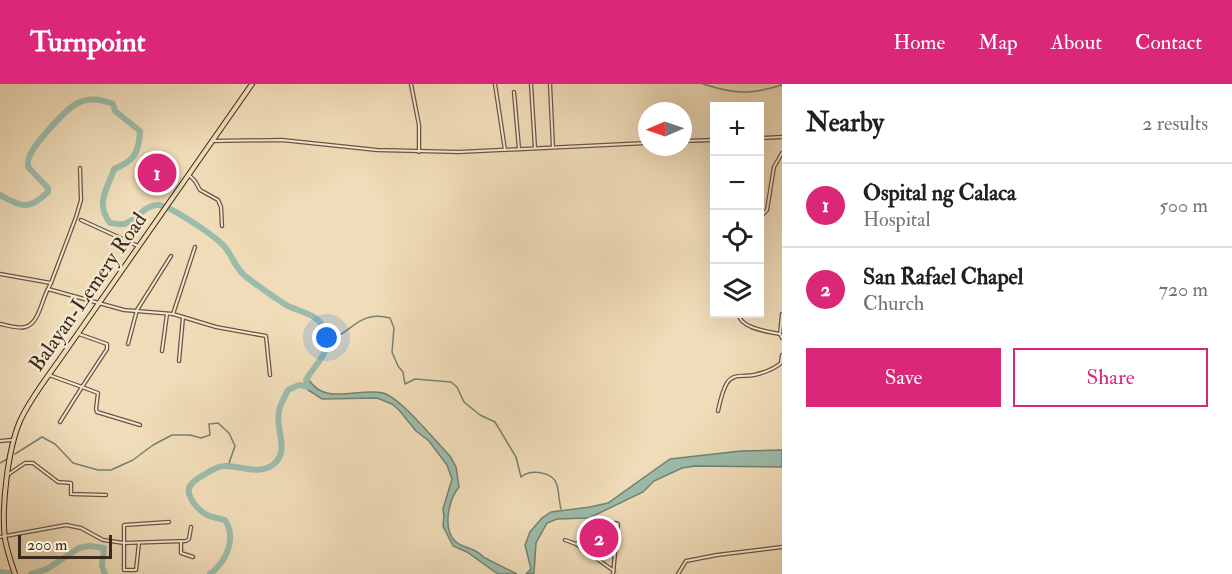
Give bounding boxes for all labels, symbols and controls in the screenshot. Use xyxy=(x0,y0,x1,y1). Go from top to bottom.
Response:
text: Turnpoint xyxy=(30,25,146,60)
text: Home xyxy=(893,29,945,56)
text: Map xyxy=(978,29,1018,56)
text: About xyxy=(1051,29,1102,56)
text: Contact xyxy=(1135,29,1202,56)
north arrow xyxy=(638,102,692,156)
map controls xyxy=(710,102,764,318)
button: + xyxy=(710,102,764,156)
text: Nearby xyxy=(806,107,884,139)
text: 2 results xyxy=(1142,111,1208,136)
pin: 1 xyxy=(138,150,176,196)
button: − xyxy=(710,156,764,210)
text: Ospital ng Calaca xyxy=(863,179,1016,207)
text: 1 xyxy=(822,193,829,218)
text: 500 m xyxy=(1159,193,1208,218)
street label: Balayan-Lemery Road xyxy=(23,207,153,377)
text: Hospital xyxy=(863,207,931,232)
button: locate xyxy=(710,210,764,264)
text: San Rafael Chapel xyxy=(863,263,1023,291)
button: layers xyxy=(710,264,764,318)
text: 2 xyxy=(820,277,831,302)
text: 720 m xyxy=(1159,277,1208,302)
text: Church xyxy=(863,291,924,316)
your location xyxy=(312,323,341,352)
button: Save xyxy=(806,348,1001,407)
button: Share xyxy=(1013,348,1208,407)
pin: 2 xyxy=(580,516,618,560)
scale bar xyxy=(18,532,112,560)
text: 200 m xyxy=(27,535,67,555)

